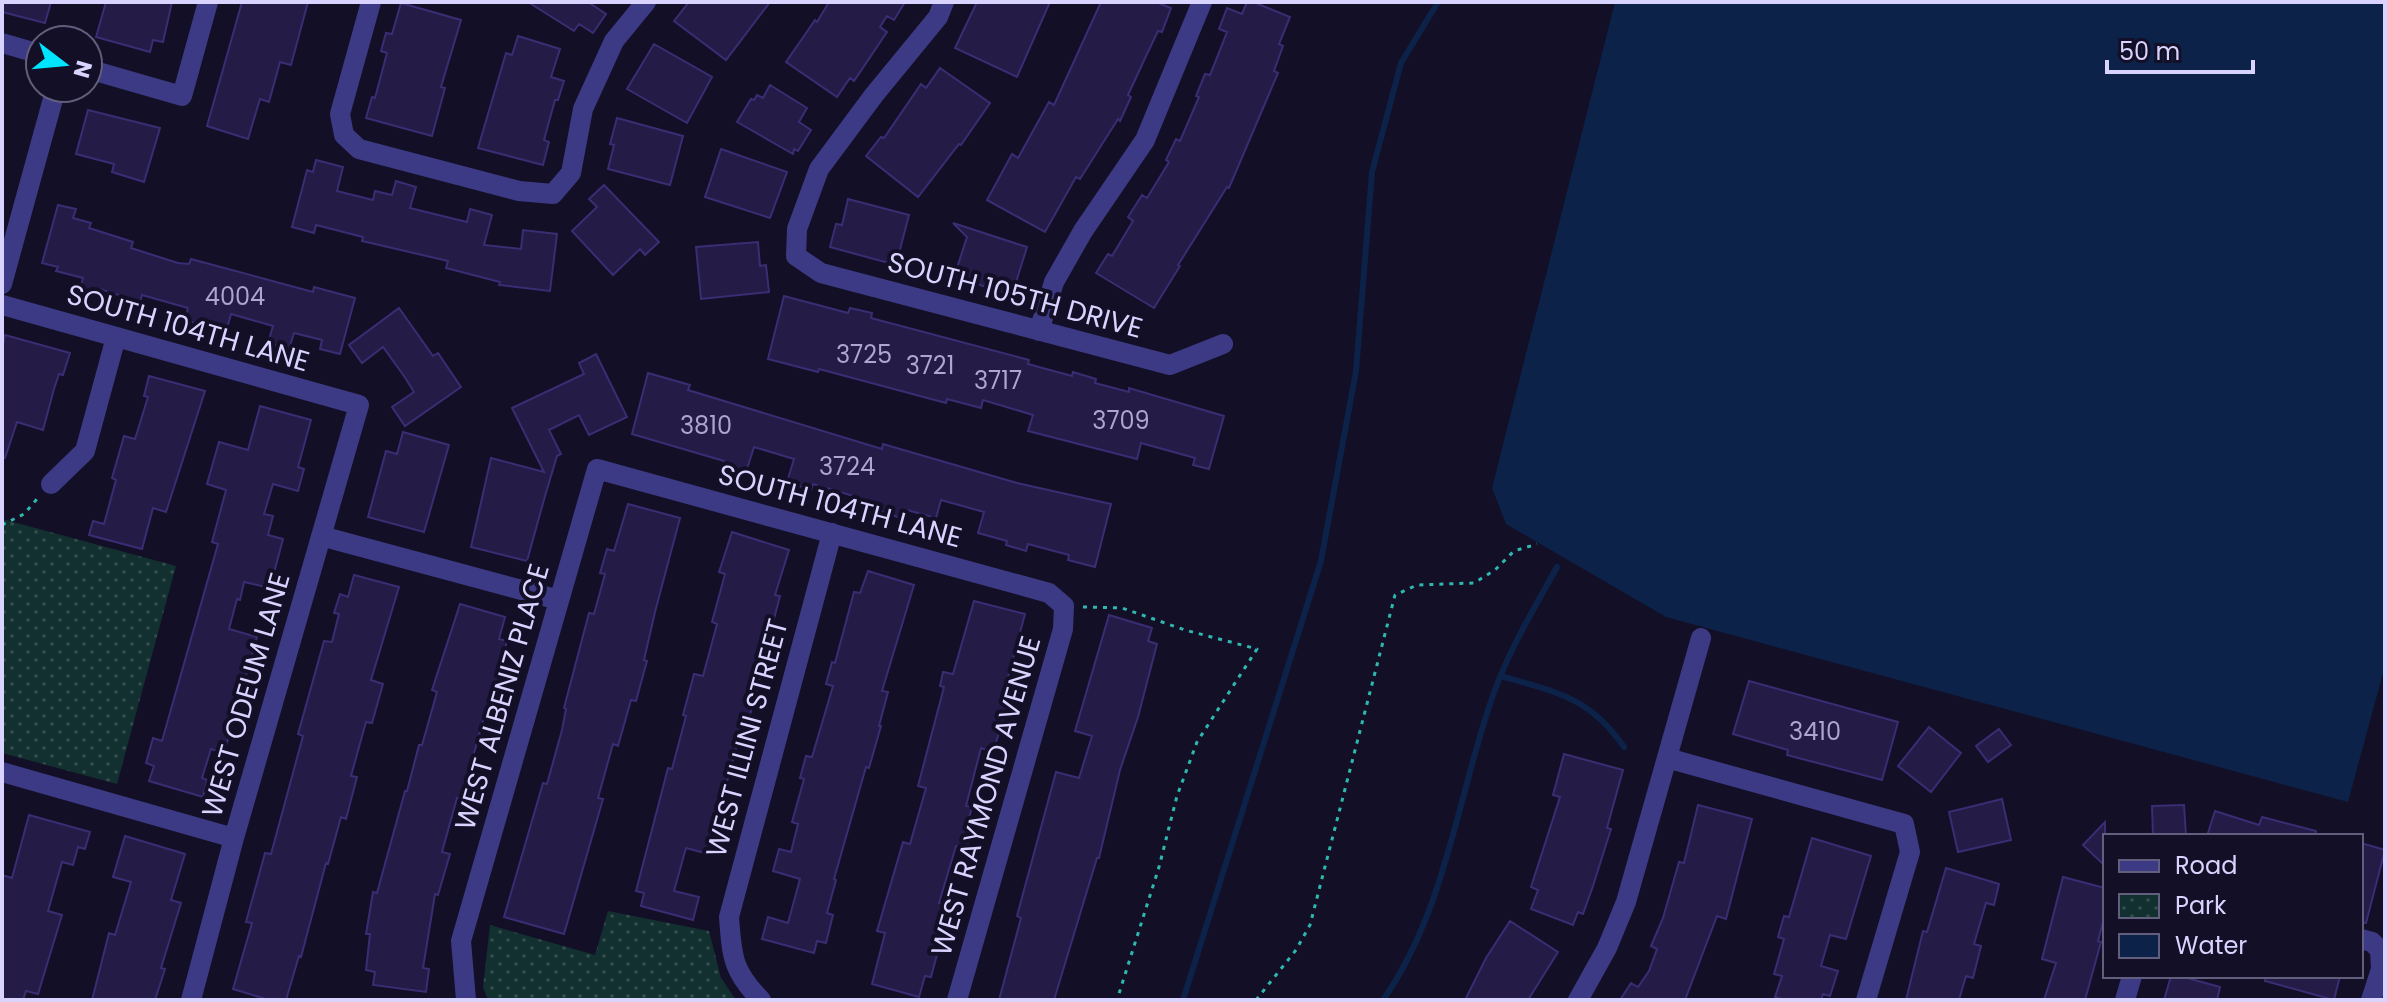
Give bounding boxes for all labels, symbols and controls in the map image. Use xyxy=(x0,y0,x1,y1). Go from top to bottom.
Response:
north arrow xyxy=(24,24,104,104)
scale bar xyxy=(2107,24,2253,74)
text: 50 m xyxy=(2119,35,2180,68)
text: N xyxy=(66,57,100,82)
street label: SOUTH 105TH DRIVE xyxy=(883,242,1147,348)
street label: SOUTH 104TH LANE xyxy=(62,275,314,381)
house number: 4004 xyxy=(205,280,265,313)
house number: 3725 xyxy=(836,338,892,371)
house number: 3721 xyxy=(906,349,954,382)
house number: 3717 xyxy=(974,364,1022,397)
house number: 3709 xyxy=(1092,404,1150,437)
house number: 3810 xyxy=(680,409,732,442)
house number: 3724 xyxy=(819,450,875,483)
street label: SOUTH 104TH LANE xyxy=(714,455,966,557)
street label: WEST ALBENIZ PLACE xyxy=(445,559,559,835)
street label: WEST ODEUM LANE xyxy=(192,568,300,822)
street label: WEST ILLINI STREET xyxy=(696,614,798,862)
street label: WEST RAYMOND AVENUE xyxy=(922,631,1050,961)
house number: 3410 xyxy=(1789,715,1841,748)
legend xyxy=(2103,834,2363,978)
text: Road xyxy=(2175,849,2237,882)
text: Park xyxy=(2175,889,2227,922)
text: Water xyxy=(2175,929,2247,962)

